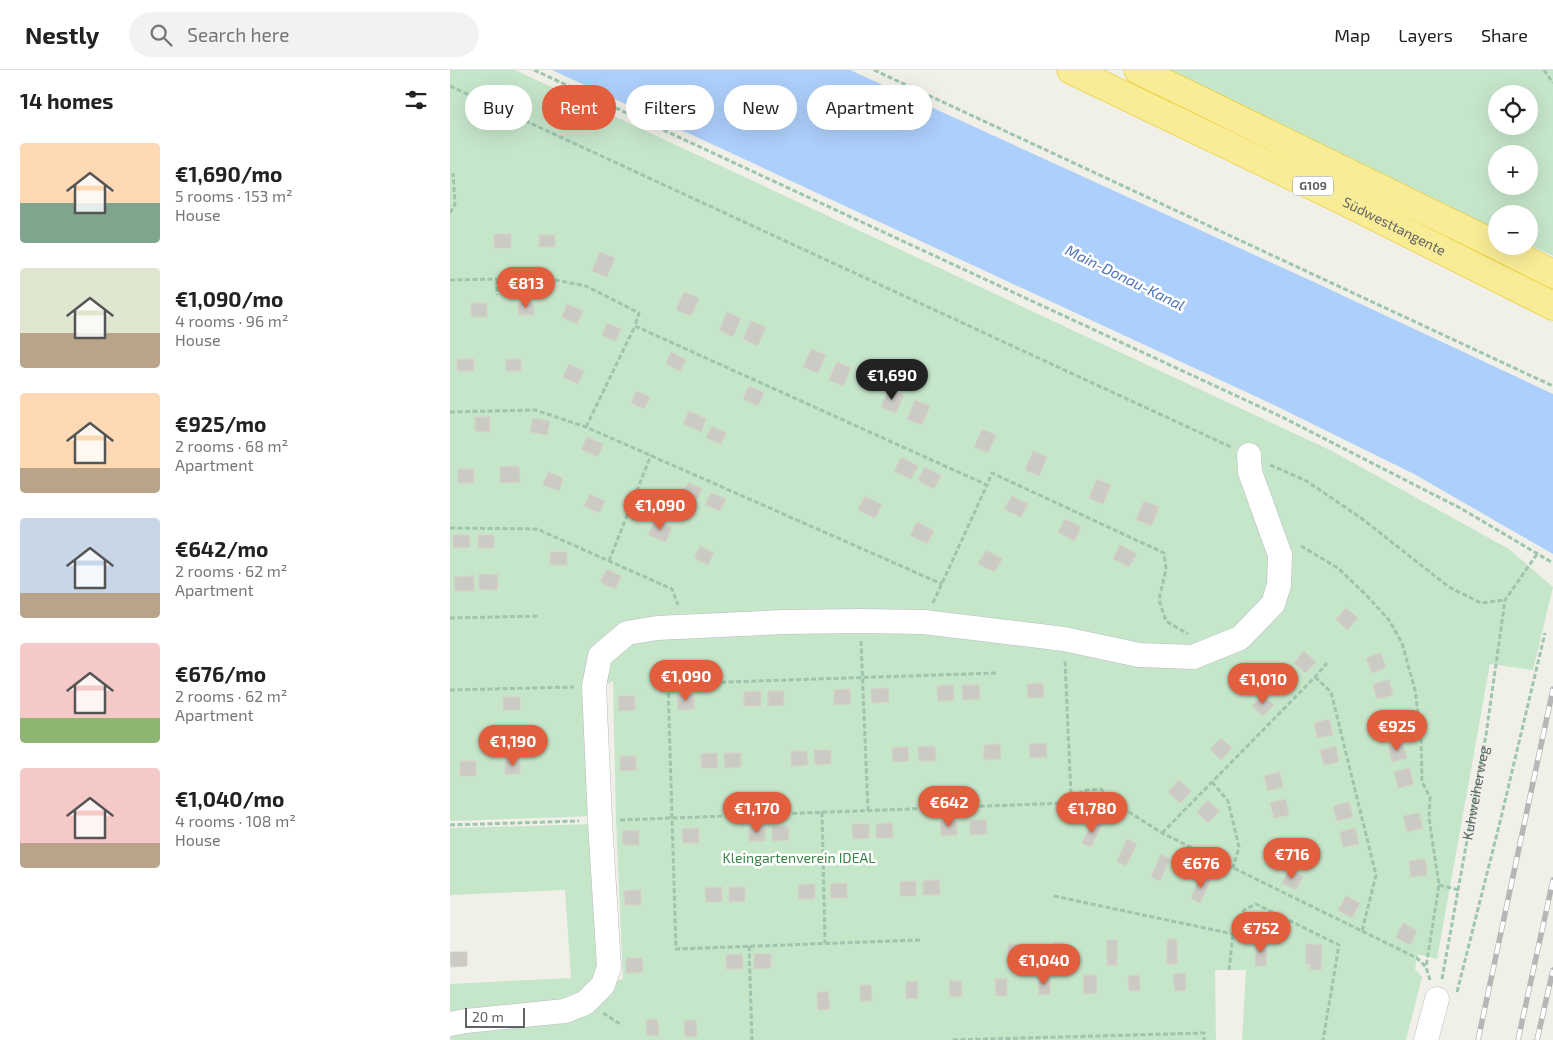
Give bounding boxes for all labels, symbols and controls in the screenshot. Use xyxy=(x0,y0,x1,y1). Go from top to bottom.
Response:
search box xyxy=(129,12,479,57)
text: Nestly xyxy=(25,20,99,49)
icon: search xyxy=(147,21,175,49)
text: Search here xyxy=(187,23,289,46)
text: Map xyxy=(1334,24,1370,46)
text: Layers xyxy=(1398,24,1453,46)
text: Share xyxy=(1481,24,1528,46)
chip: Buy xyxy=(465,85,532,130)
chip: Rent xyxy=(542,85,616,130)
chip: Filters xyxy=(626,85,714,130)
chip: New xyxy=(724,85,797,130)
chip: Apartment xyxy=(807,85,932,130)
map controls xyxy=(1488,85,1538,255)
button: locate xyxy=(1488,85,1538,135)
icon: filters xyxy=(402,86,430,114)
text: 14 homes xyxy=(20,88,114,113)
button: + xyxy=(1488,145,1538,195)
text: €1,690/mo xyxy=(175,161,283,186)
icon: home xyxy=(60,163,120,223)
road number: G109 xyxy=(1293,176,1333,195)
text: 5 rooms · 153 m² xyxy=(175,186,293,205)
street label: Südwesttangente xyxy=(1340,193,1449,259)
text: House xyxy=(175,205,221,224)
button: − xyxy=(1488,205,1538,255)
water label: Main-Donau-Kanal xyxy=(1063,240,1188,314)
pin: €813 xyxy=(496,266,556,309)
text: €813 xyxy=(508,273,544,292)
text: €1,090/mo xyxy=(175,286,283,311)
icon: home xyxy=(60,288,120,348)
text: 4 rooms · 96 m² xyxy=(175,311,288,330)
text: House xyxy=(175,330,221,349)
pin: €1,690 xyxy=(851,358,933,401)
text: €1,690 xyxy=(867,365,917,384)
text: €925/mo xyxy=(175,411,267,436)
icon: home xyxy=(60,413,120,473)
text: 2 rooms · 68 m² xyxy=(175,436,288,455)
text: Apartment xyxy=(175,455,254,474)
pin: €1,090 xyxy=(619,488,701,531)
text: €1,090 xyxy=(635,495,685,514)
text: €642/mo xyxy=(175,536,268,561)
icon: home xyxy=(60,538,120,598)
text: 2 rooms · 62 m² xyxy=(175,561,287,580)
text: Apartment xyxy=(175,580,254,599)
pin: €1,090 xyxy=(645,660,727,702)
text: €676/mo xyxy=(175,661,266,686)
pin: €1,010 xyxy=(1222,662,1304,705)
icon: home xyxy=(60,663,120,723)
text: €1,090 xyxy=(661,666,711,685)
text: €1,010 xyxy=(1239,669,1287,688)
text: 2 rooms · 62 m² xyxy=(175,686,287,705)
text: Apartment xyxy=(175,705,254,724)
pin: €925 xyxy=(1367,710,1427,752)
text: €925 xyxy=(1378,716,1416,735)
pin: €1,190 xyxy=(472,724,554,767)
text: €1,190 xyxy=(490,731,536,750)
street label: Kuhweiherweg xyxy=(1458,744,1492,841)
text: €1,040/mo xyxy=(175,786,284,811)
pin: €642 xyxy=(919,786,979,828)
icon: home xyxy=(60,788,120,848)
pin: €1,170 xyxy=(716,792,798,834)
text: €642 xyxy=(929,792,969,811)
pin: €1,780 xyxy=(1051,792,1133,834)
text: €1,170 xyxy=(734,798,780,817)
text: €1,780 xyxy=(1067,798,1117,817)
text: 4 rooms · 108 m² xyxy=(175,811,296,830)
text: House xyxy=(175,830,221,849)
pin: €716 xyxy=(1262,838,1322,880)
text: €716 xyxy=(1274,844,1310,863)
pin: €676 xyxy=(1171,846,1231,889)
park label: Kleingartenverein IDEAL xyxy=(723,849,875,866)
text: €676 xyxy=(1182,853,1220,872)
pin: €752 xyxy=(1231,912,1291,954)
text: €752 xyxy=(1243,918,1279,937)
pin: €1,040 xyxy=(1003,944,1085,986)
text: €1,040 xyxy=(1018,950,1070,969)
scale bar xyxy=(465,1005,525,1028)
text: 20 m xyxy=(472,1008,504,1025)

